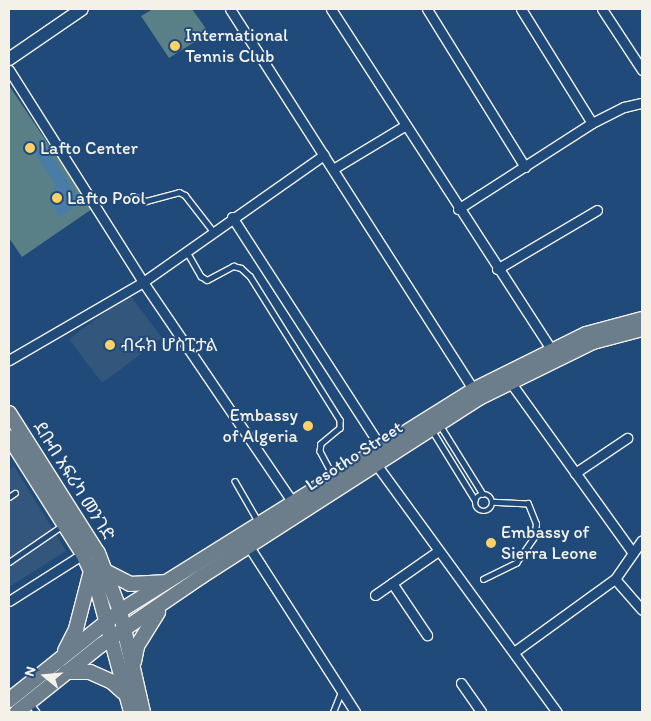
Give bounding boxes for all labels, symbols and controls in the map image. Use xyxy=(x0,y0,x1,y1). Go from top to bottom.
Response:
place label: International Tennis Club xyxy=(185,25,288,68)
marker: International Tennis Club xyxy=(169,40,181,52)
place label: Lafto Center xyxy=(40,137,138,159)
marker: Lafto Center xyxy=(24,142,36,154)
place label: Lafto Pool xyxy=(67,187,145,209)
marker: Lafto Pool xyxy=(51,192,63,204)
place label: ብሩክ ሆስፒታል xyxy=(121,334,218,356)
marker: ብሩክ ሆስፒታል xyxy=(103,338,117,352)
place label: Embassy of Algeria xyxy=(223,405,298,448)
street label: Lesotho Street xyxy=(301,416,407,496)
street label: ደቡብ አፍሪካ መንገድ xyxy=(29,417,119,545)
marker: Embassy of Algeria xyxy=(302,420,314,432)
place label: Embassy of Sierra Leone xyxy=(501,522,597,564)
marker: Embassy of Sierra Leone xyxy=(485,537,497,549)
north arrow xyxy=(20,651,70,701)
text: N xyxy=(21,664,40,678)

